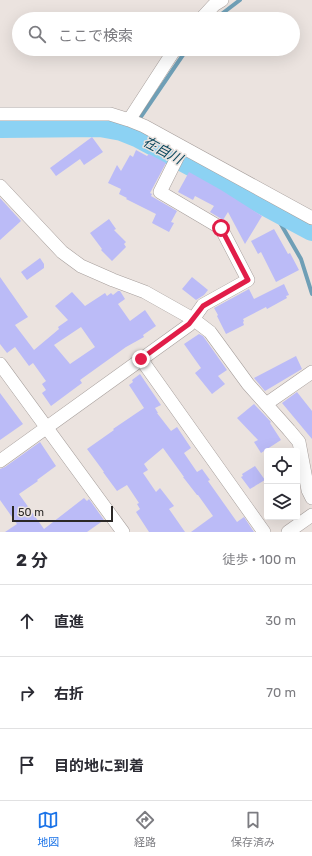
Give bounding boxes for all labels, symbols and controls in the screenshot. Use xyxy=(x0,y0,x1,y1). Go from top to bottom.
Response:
search box xyxy=(12,12,300,56)
icon: search xyxy=(26,23,48,45)
text: ここで検索 xyxy=(58,27,133,45)
water label: 在自川 xyxy=(140,133,187,169)
route start xyxy=(212,219,230,237)
route end xyxy=(132,350,150,368)
map controls xyxy=(264,448,300,520)
button: locate xyxy=(264,448,300,484)
button: layers xyxy=(264,484,300,520)
scale bar xyxy=(12,504,113,523)
text: 50 m xyxy=(18,506,44,519)
text: 2 分 xyxy=(16,550,48,570)
text: 徒歩 · 100 m xyxy=(223,552,296,567)
icon: ahead xyxy=(16,610,38,632)
text: 直進 xyxy=(54,613,84,631)
text: 30 m xyxy=(265,613,296,628)
icon: right xyxy=(16,682,38,704)
text: 右折 xyxy=(54,685,84,703)
text: 70 m xyxy=(266,685,296,700)
icon: arrive xyxy=(16,754,38,776)
text: 目的地に到着 xyxy=(54,757,144,775)
tab: 地図 xyxy=(37,809,59,849)
tab: 経路 xyxy=(134,809,156,849)
tab: 保存済み xyxy=(231,809,275,849)

